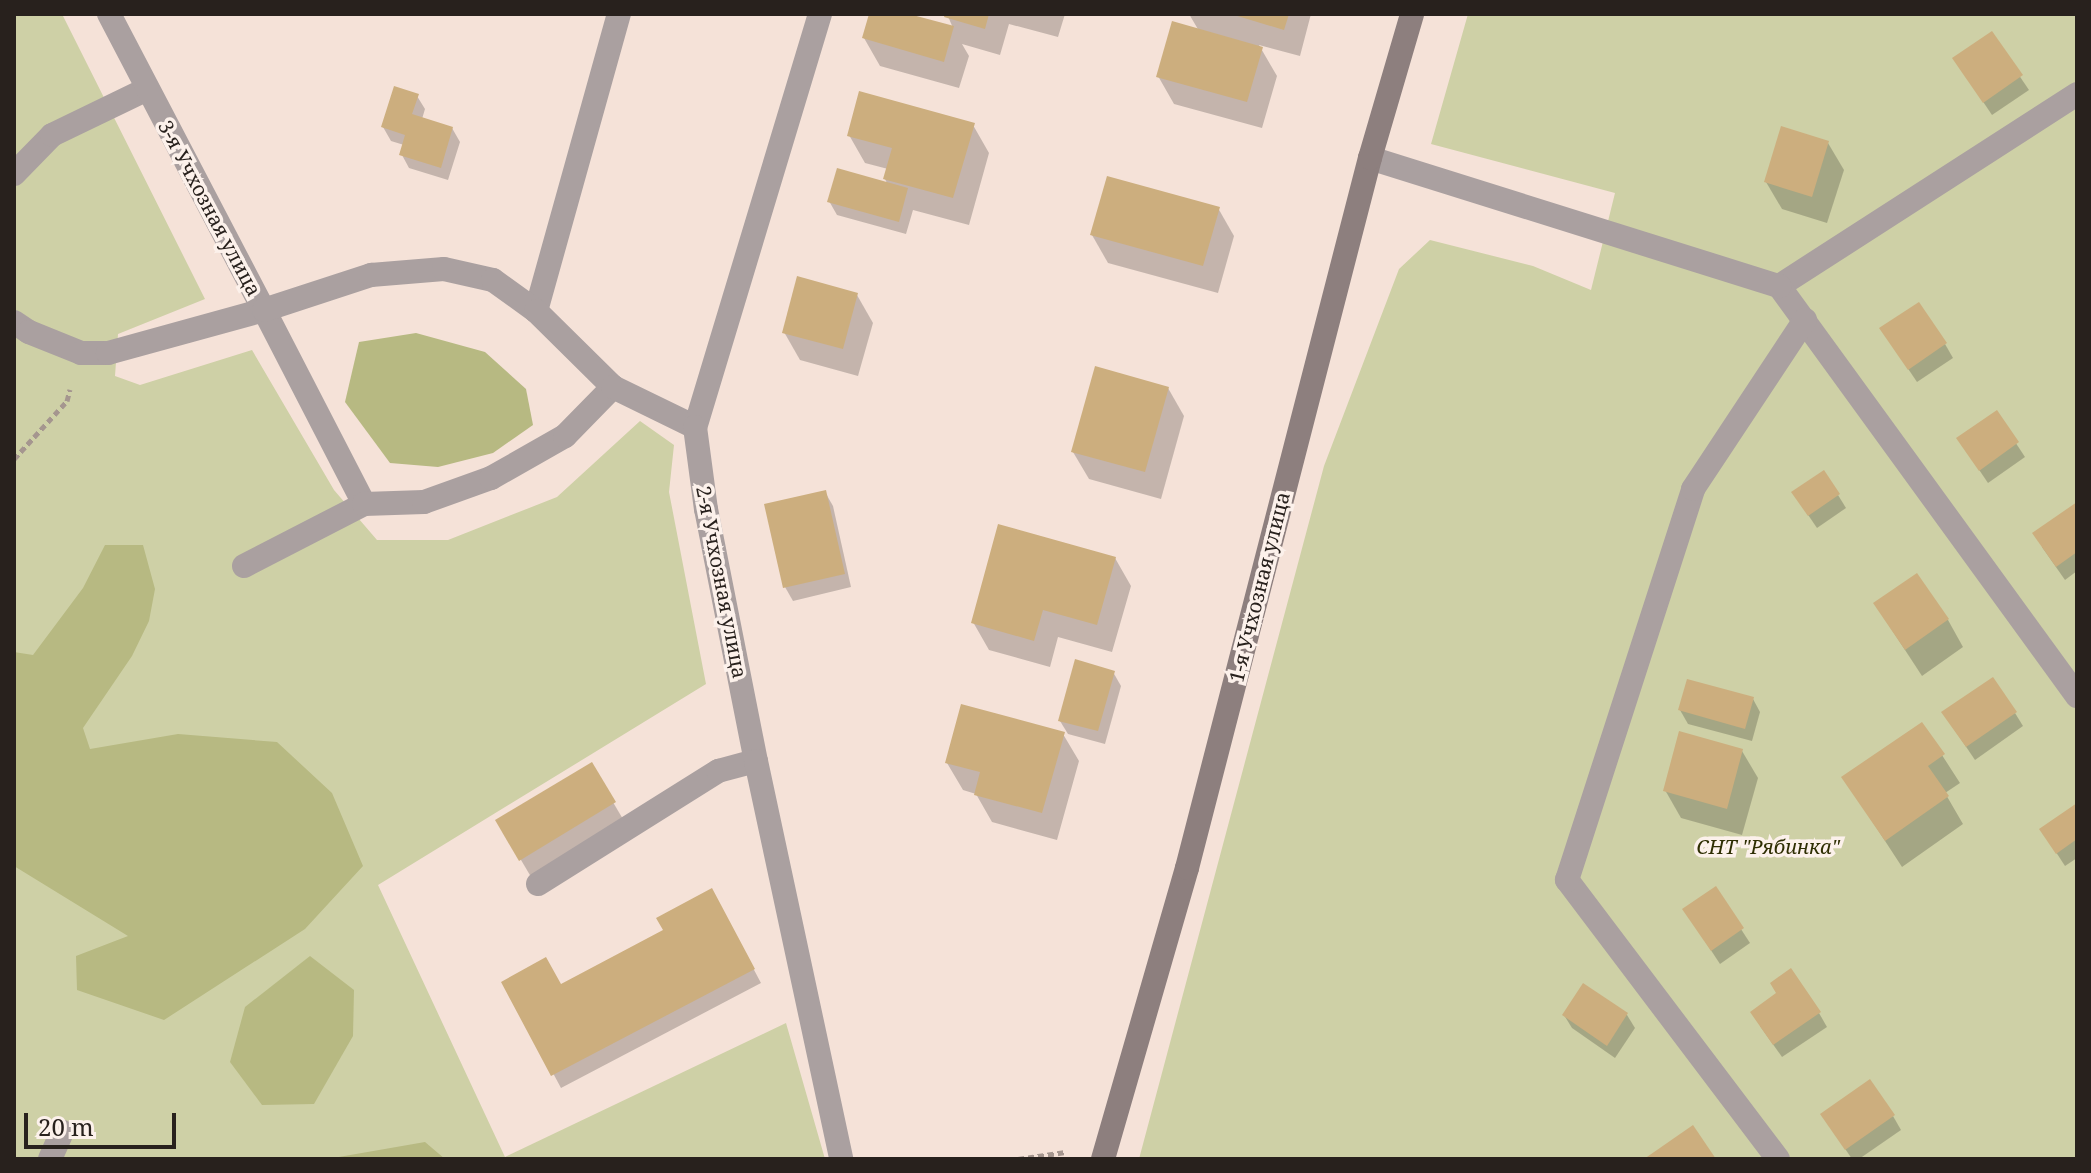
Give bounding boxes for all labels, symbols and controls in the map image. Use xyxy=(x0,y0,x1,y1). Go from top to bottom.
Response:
street label: 3-я Учхозная улица xyxy=(154,116,266,300)
street label: 2-я Учхозная улица xyxy=(692,484,752,680)
street label: 1-я Учхозная улица xyxy=(1224,489,1294,685)
park label: СНТ "Рябинка" xyxy=(1696,834,1840,858)
scale bar xyxy=(28,1097,180,1147)
text: 20 m xyxy=(38,1110,94,1143)

